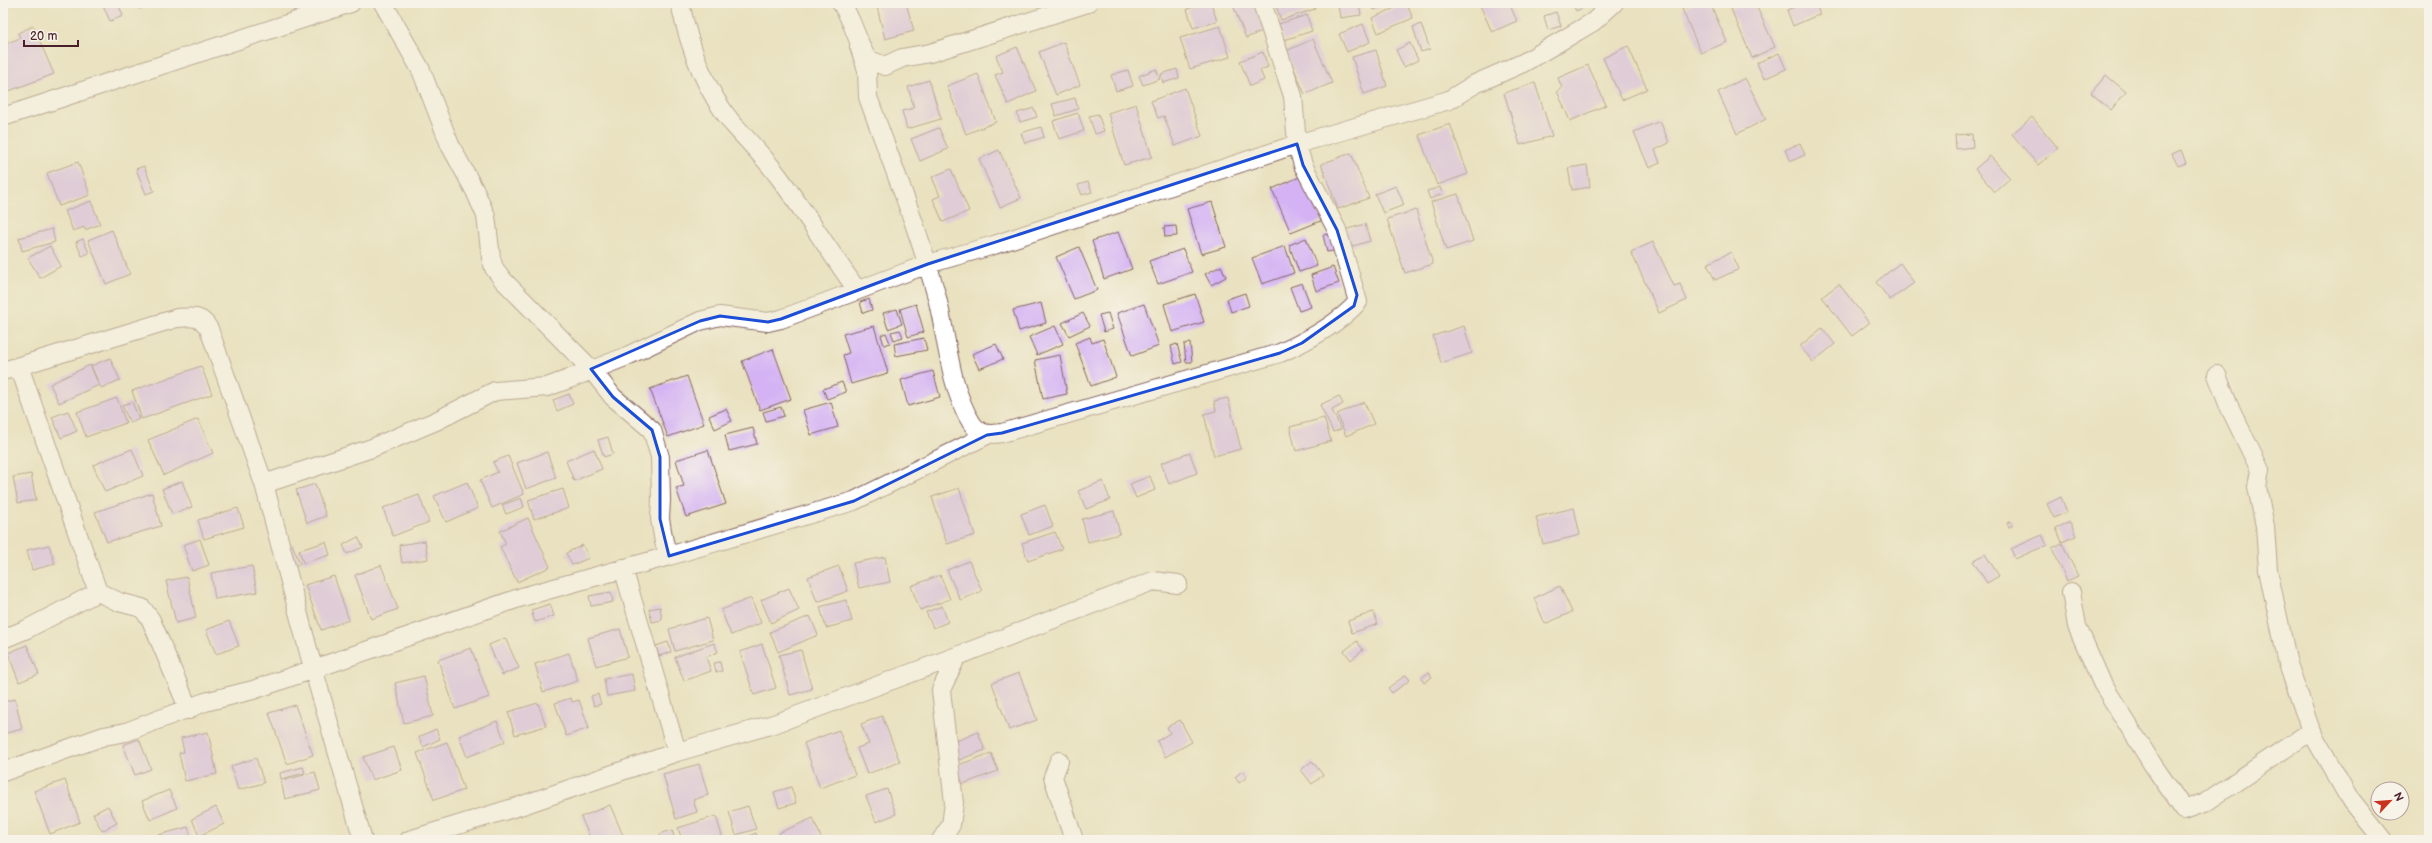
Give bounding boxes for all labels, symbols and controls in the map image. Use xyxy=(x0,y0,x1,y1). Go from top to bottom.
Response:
scale bar xyxy=(24,22,78,48)
text: 20 m xyxy=(30,29,57,44)
north arrow xyxy=(2370,781,2410,821)
text: N xyxy=(2391,790,2406,803)

